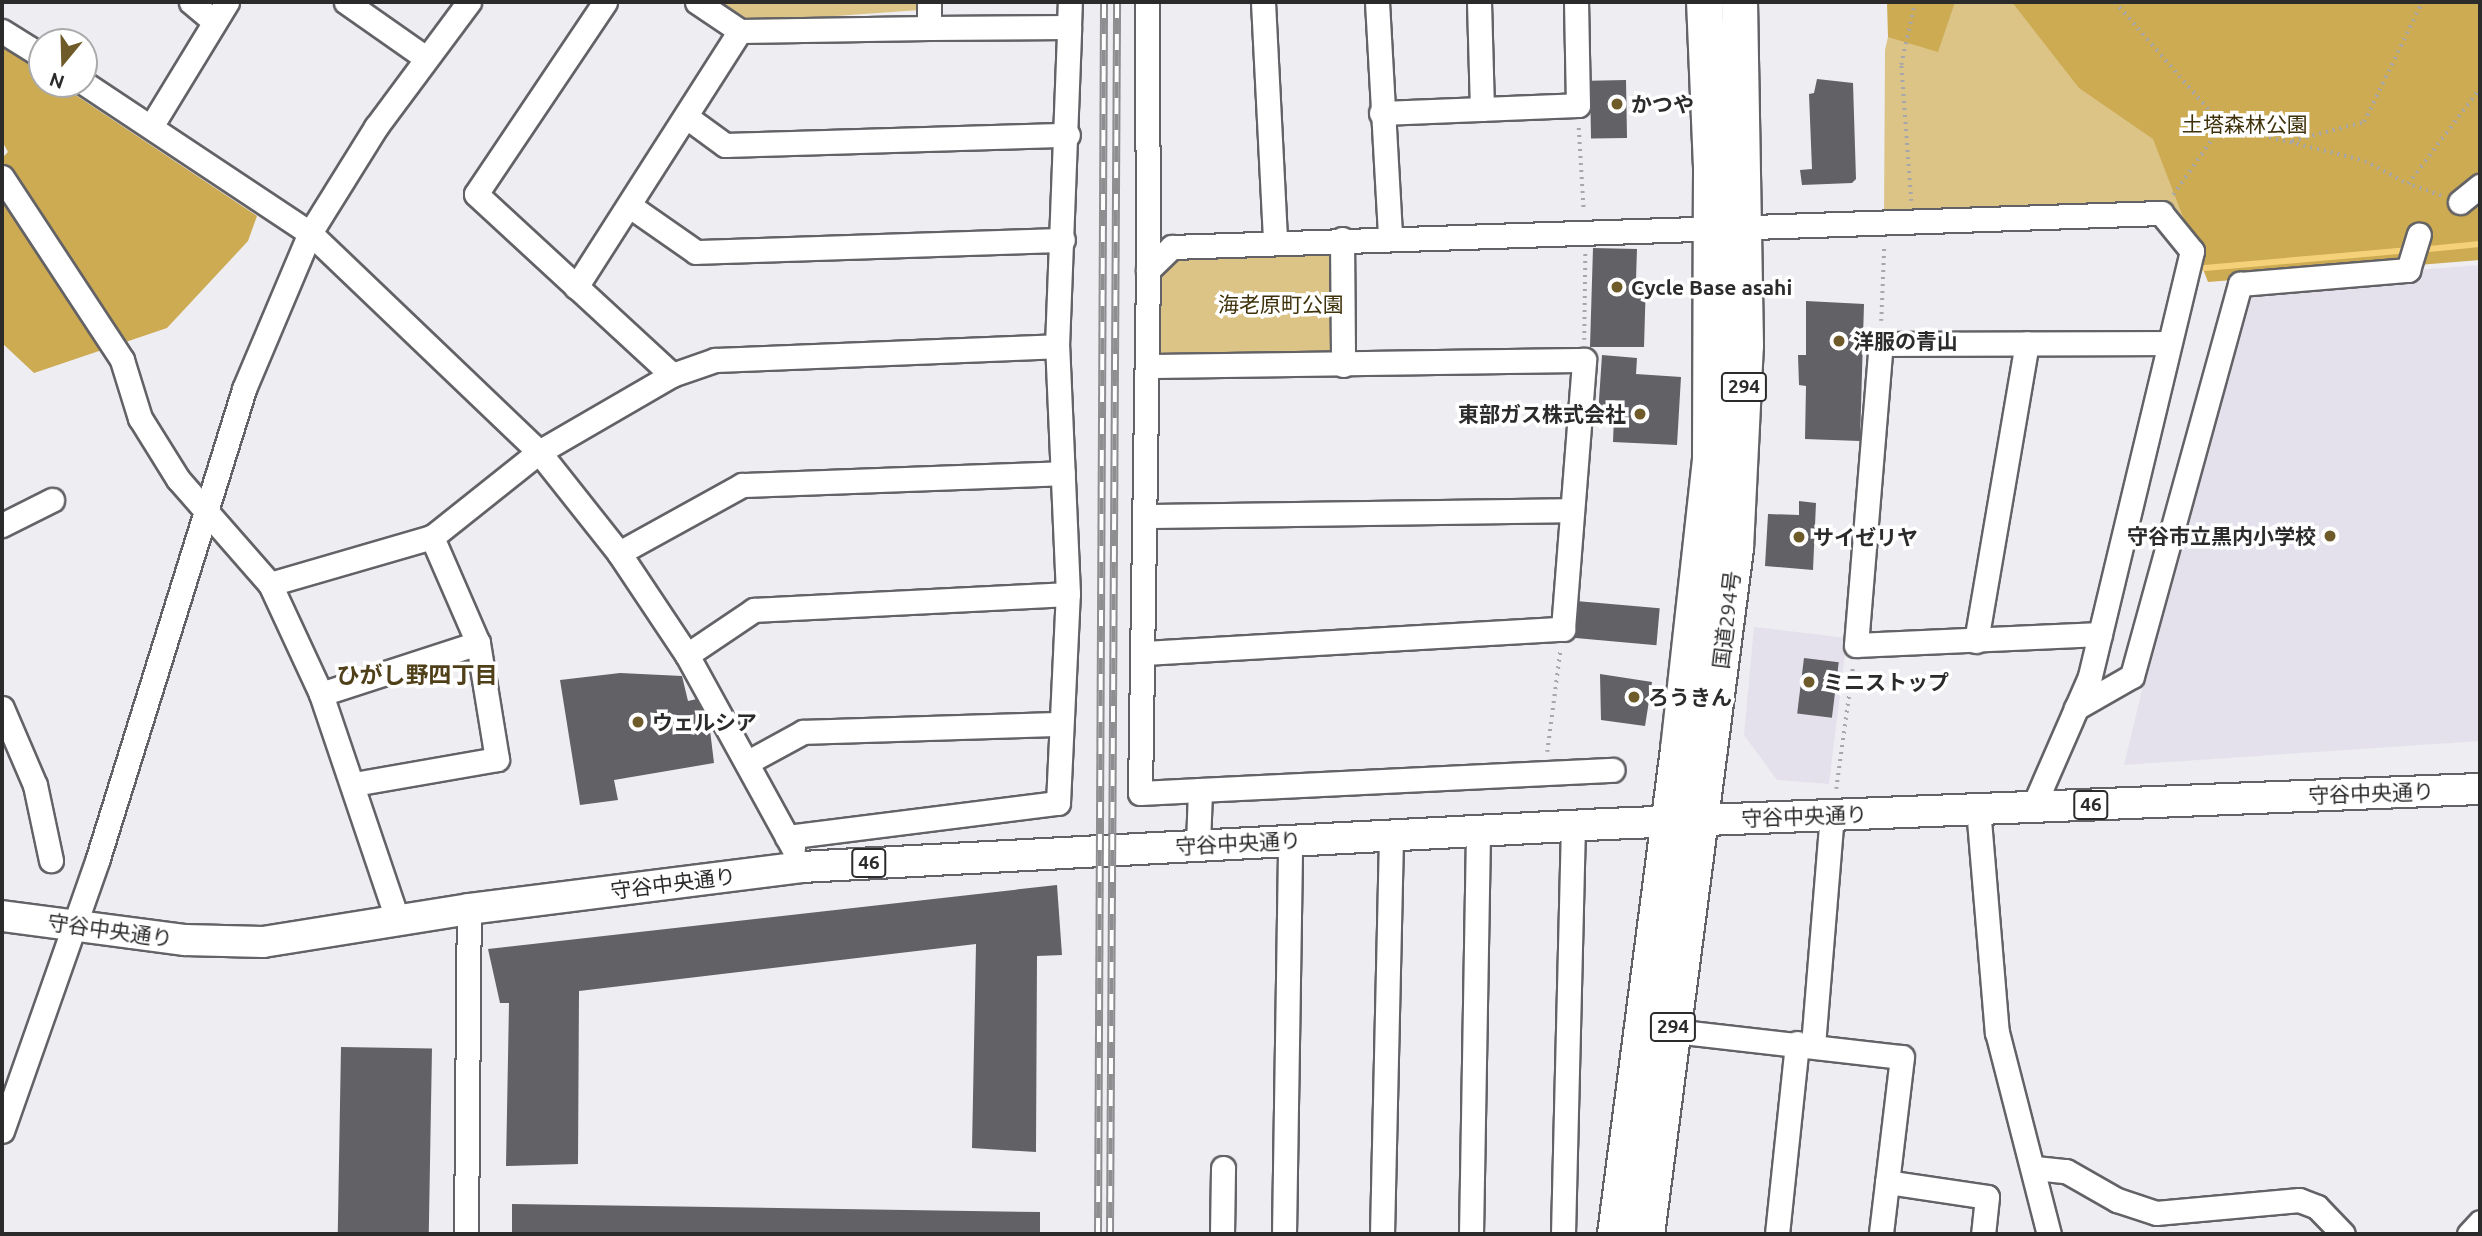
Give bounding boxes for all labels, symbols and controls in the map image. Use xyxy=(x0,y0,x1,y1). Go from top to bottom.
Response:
north arrow xyxy=(28,28,98,98)
text: N xyxy=(47,68,67,94)
place label: かつや xyxy=(1631,91,1694,117)
marker: かつや xyxy=(1609,96,1625,112)
park label: 土塔森林公園 xyxy=(2182,111,2308,137)
place label: Cycle Base asahi xyxy=(1631,274,1792,300)
marker: Cycle Base asahi xyxy=(1609,279,1625,295)
park label: 海老原町公園 xyxy=(1218,291,1344,317)
place label: 洋服の青山 xyxy=(1853,328,1958,354)
marker: 洋服の青山 xyxy=(1831,333,1847,349)
road number: 294 xyxy=(1720,372,1768,402)
place label: 東部ガス株式会社 xyxy=(1458,401,1626,427)
marker: 東部ガス株式会社 xyxy=(1632,406,1648,422)
place label: 守谷市立黒内小学校 xyxy=(2127,523,2316,549)
place label: サイゼリヤ xyxy=(1813,524,1918,550)
marker: 守谷市立黒内小学校 xyxy=(2322,528,2338,544)
marker: サイゼリヤ xyxy=(1791,529,1807,545)
street label: 国道294号 xyxy=(1707,570,1745,670)
district label: ひがし野四丁目 xyxy=(337,661,497,689)
place label: ミニストップ xyxy=(1823,669,1949,695)
marker: ミニストップ xyxy=(1801,674,1817,690)
place label: ろうきん xyxy=(1648,684,1732,710)
marker: ろうきん xyxy=(1626,689,1642,705)
place label: ウェルシア xyxy=(652,709,757,735)
marker: ウェルシア xyxy=(630,714,646,730)
street label: 守谷中央通り xyxy=(2308,778,2434,808)
road number: 46 xyxy=(2072,790,2110,820)
street label: 守谷中央通り xyxy=(1741,801,1867,831)
street label: 守谷中央通り xyxy=(1174,827,1302,859)
road number: 46 xyxy=(850,848,888,878)
street label: 守谷中央通り xyxy=(609,863,737,903)
street label: 守谷中央通り xyxy=(46,909,174,951)
road number: 294 xyxy=(1648,1012,1698,1042)

